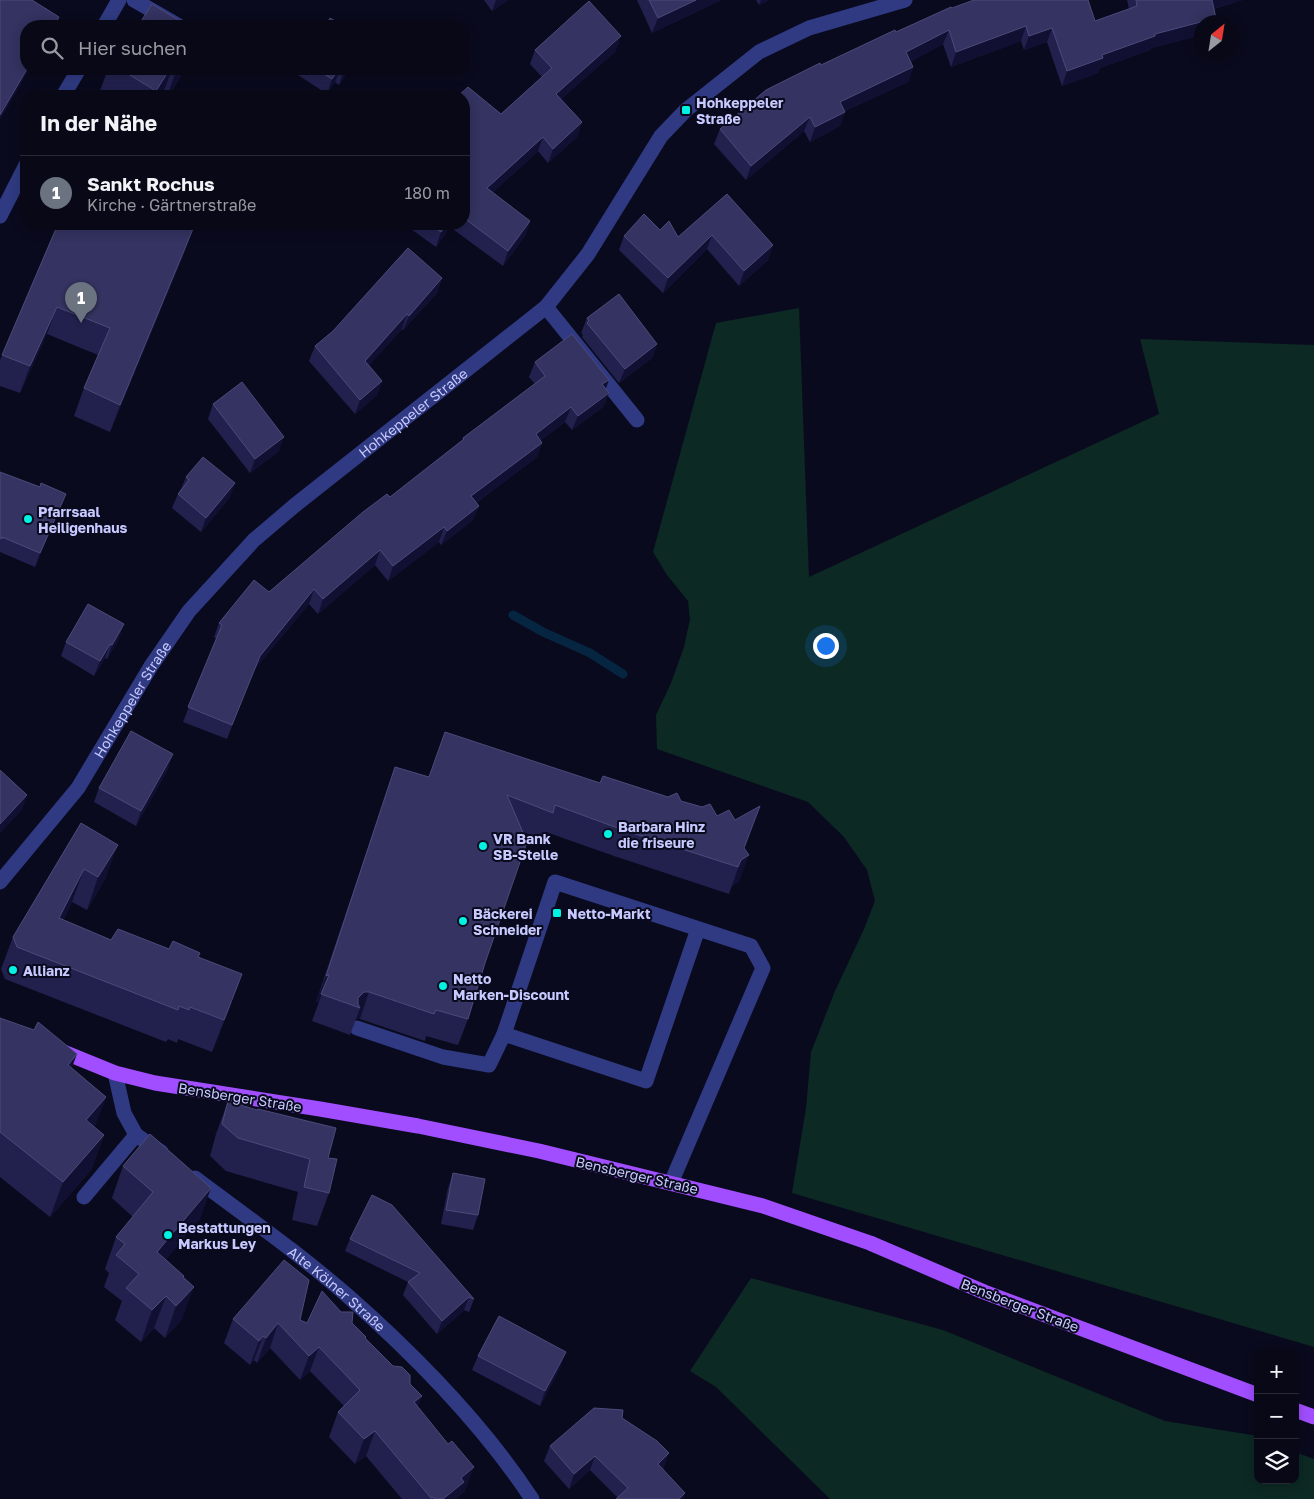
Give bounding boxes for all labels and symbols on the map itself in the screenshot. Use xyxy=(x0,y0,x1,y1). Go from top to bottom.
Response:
north arrow xyxy=(1194,15,1239,60)
place label: Hohkeppeler Straße xyxy=(696,94,784,127)
marker: Hohkeppeler Straße xyxy=(680,104,692,116)
pin: 1 xyxy=(65,282,97,323)
street label: Hohkeppeler Straße xyxy=(355,364,470,461)
place label: Pfarrsaal Heiligenhaus xyxy=(38,503,128,536)
marker: Pfarrsaal Heiligenhaus xyxy=(22,513,34,525)
your location xyxy=(813,633,839,659)
street label: Hohkeppeler Straße xyxy=(90,638,174,761)
place label: Barbara Hinz die friseure xyxy=(618,818,705,851)
marker: Barbara Hinz die friseure xyxy=(602,828,614,840)
place label: VR Bank SB-Stelle xyxy=(493,830,558,863)
marker: VR Bank SB-Stelle xyxy=(477,840,489,852)
place label: Bäckerei Schneider xyxy=(473,905,542,938)
place label: Netto-Markt xyxy=(567,905,651,922)
marker: Netto-Markt xyxy=(551,907,563,919)
marker: Bäckerei Schneider xyxy=(457,915,469,927)
place label: Allianz xyxy=(23,962,70,979)
marker: Allianz xyxy=(7,964,19,976)
place label: Netto Marken-Discount xyxy=(453,970,570,1003)
marker: Netto Marken-Discount xyxy=(437,980,449,992)
street label: Bensberger Straße xyxy=(177,1079,303,1115)
street label: Bensberger Straße xyxy=(574,1153,700,1197)
place label: Bestattungen Markus Ley xyxy=(178,1219,271,1252)
marker: Bestattungen Markus Ley xyxy=(162,1229,174,1241)
street label: Alte Kölner Straße xyxy=(285,1242,389,1334)
street label: Bensberger Straße xyxy=(959,1275,1081,1335)

